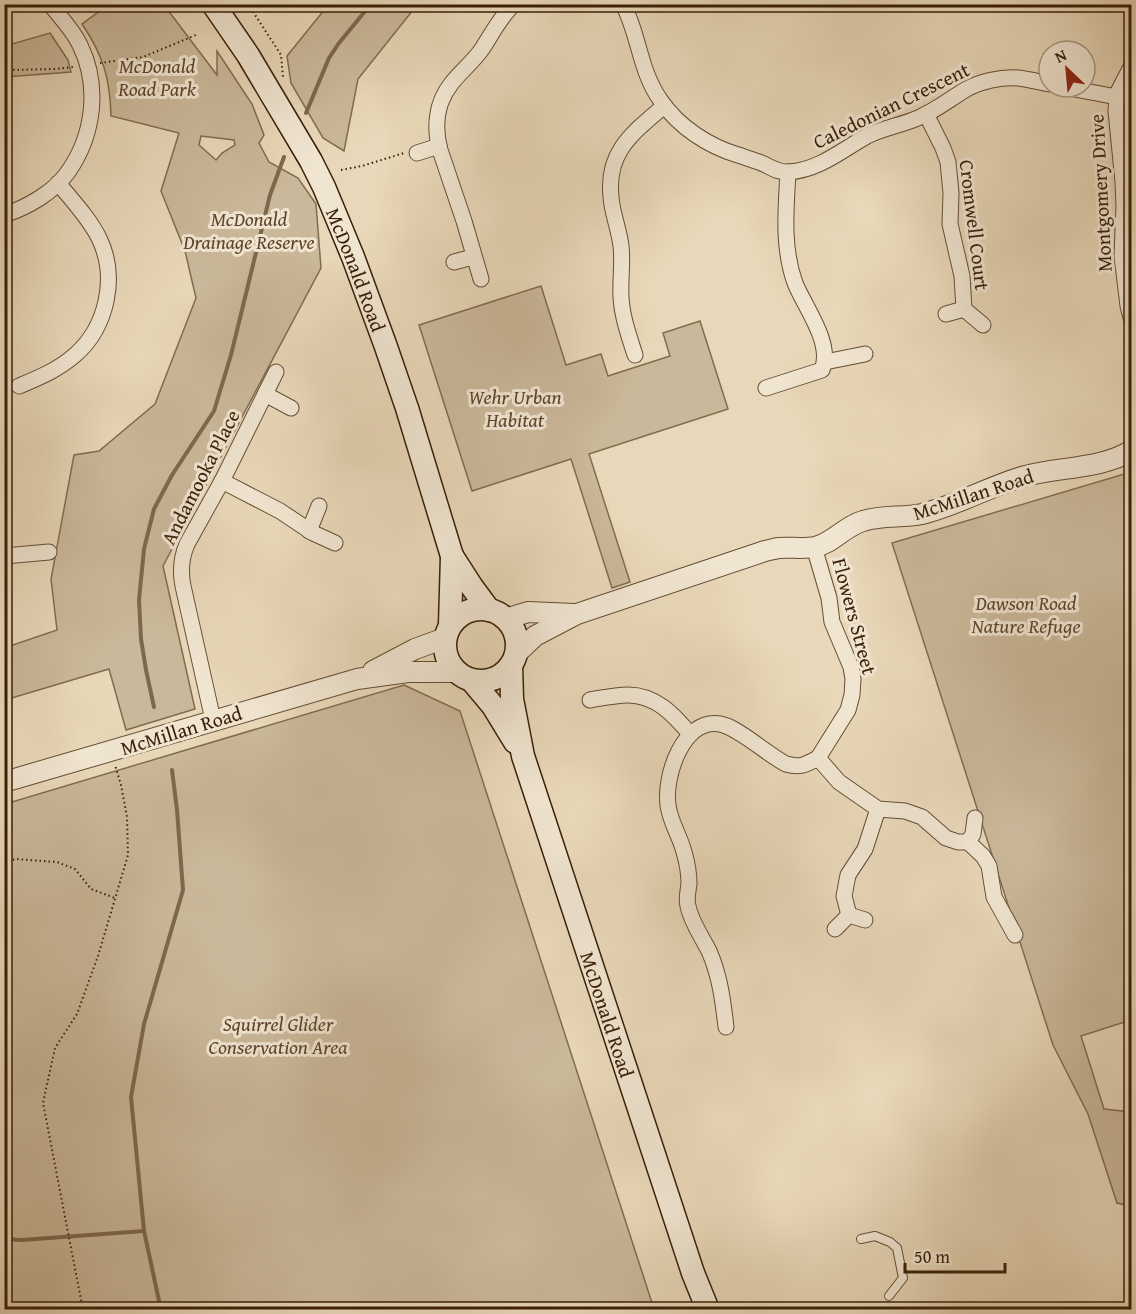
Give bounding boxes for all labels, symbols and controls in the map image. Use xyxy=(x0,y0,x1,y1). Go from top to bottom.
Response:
north arrow xyxy=(1037,39,1097,99)
text: N xyxy=(1050,42,1071,69)
park label: McDonald Road Park xyxy=(117,51,197,103)
street label: Caledonian Crescent xyxy=(808,55,974,155)
street label: Montgomery Drive xyxy=(1081,113,1119,273)
street label: Cromwell Court xyxy=(953,158,997,292)
street label: McDonald Road xyxy=(320,203,394,336)
park label: McDonald Drainage Reserve xyxy=(182,204,315,256)
park label: Wehr Urban Habitat xyxy=(469,382,561,434)
street label: Andamooka Place xyxy=(153,404,247,550)
street label: McMillan Road xyxy=(909,461,1037,527)
street label: Flowers Street xyxy=(826,554,884,678)
park label: Dawson Road Nature Refuge xyxy=(971,588,1080,640)
street label: McMillan Road xyxy=(117,698,246,762)
street label: McDonald Road xyxy=(574,948,642,1081)
park label: Squirrel Glider Conservation Area xyxy=(208,1009,348,1061)
scale bar xyxy=(905,1236,1006,1274)
text: 50 m xyxy=(914,1243,950,1270)

